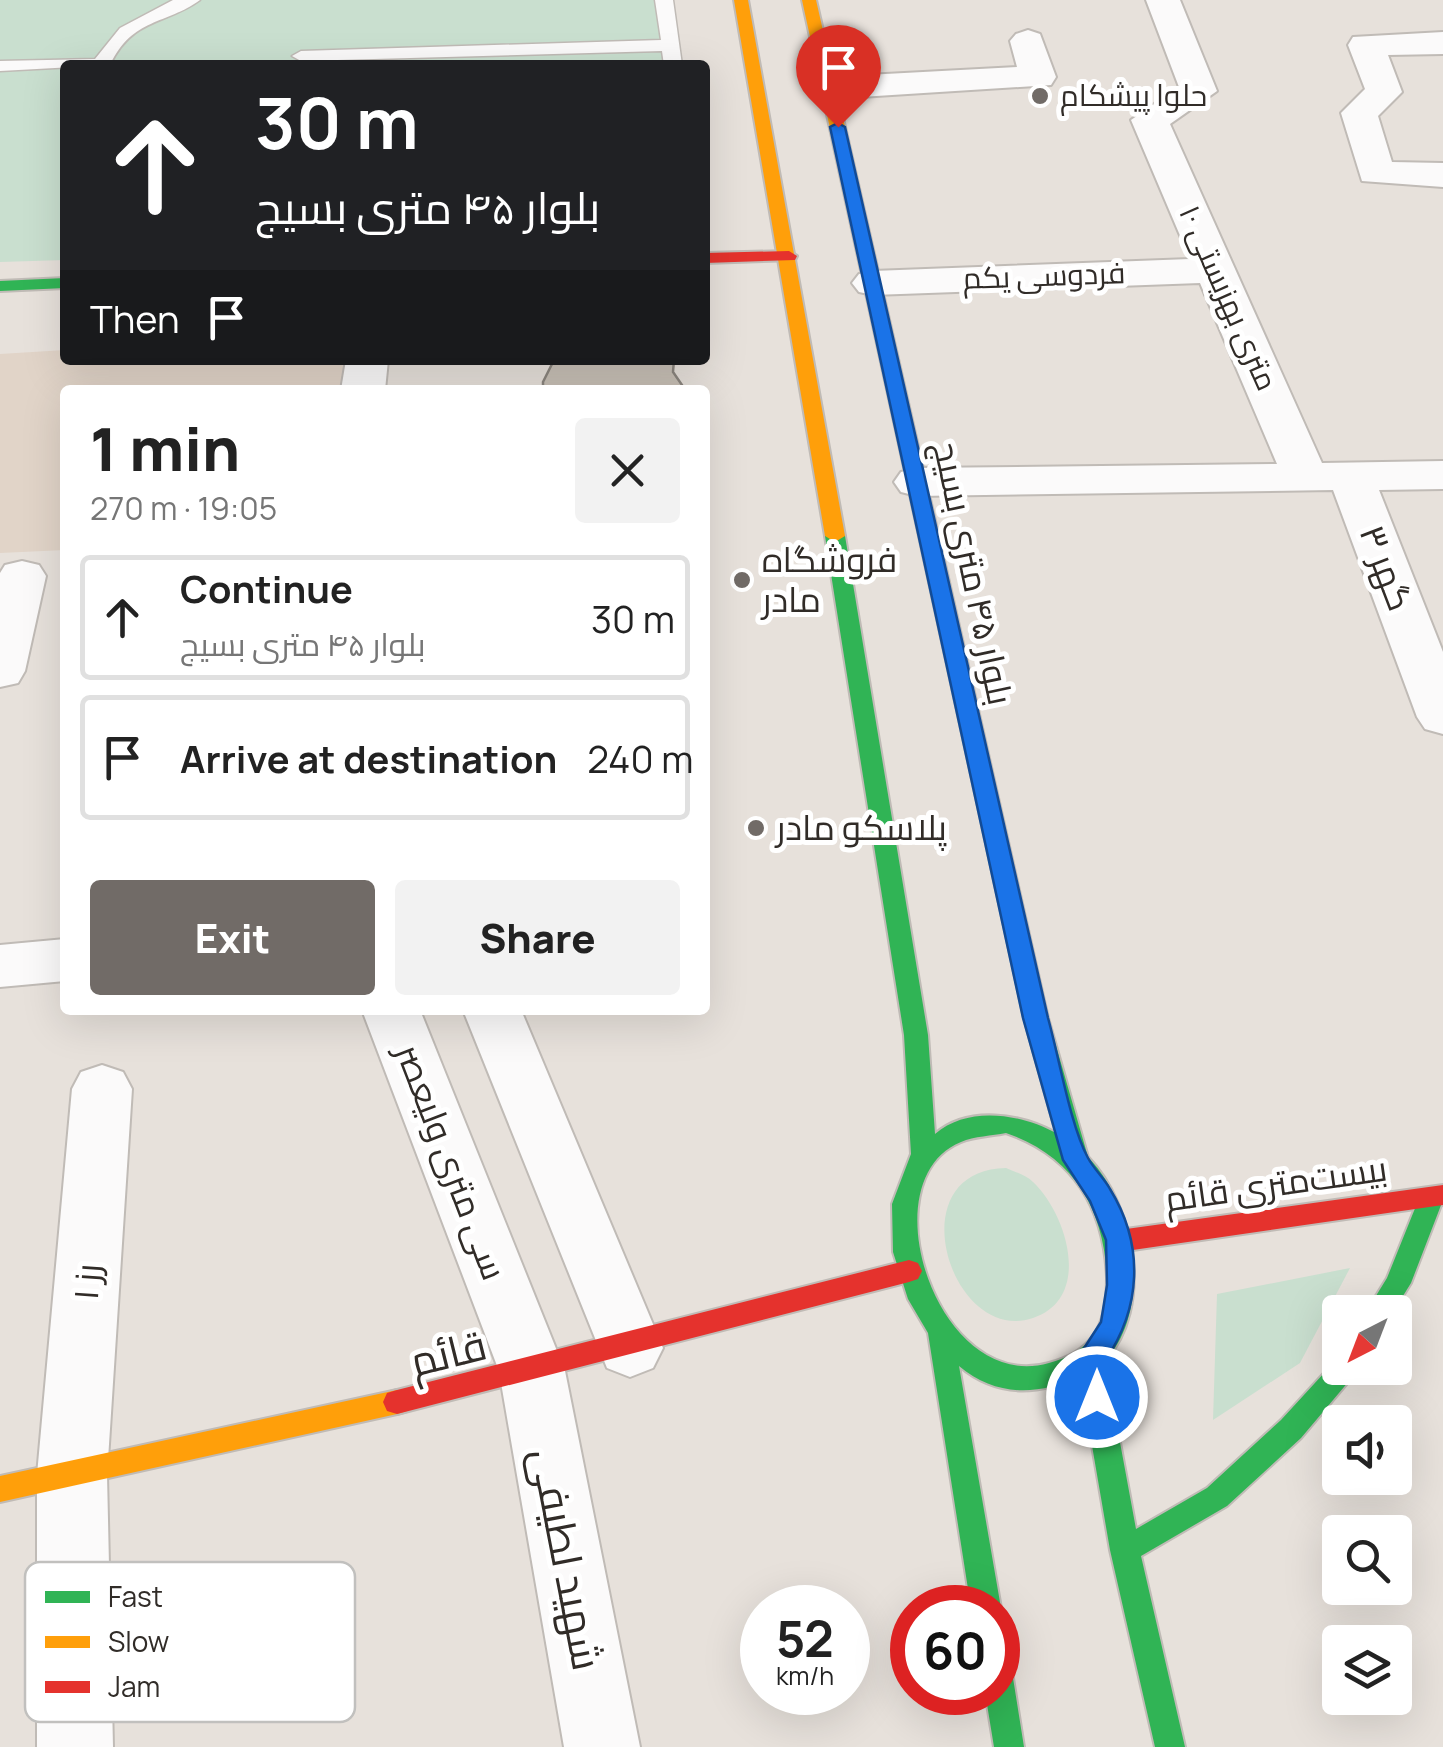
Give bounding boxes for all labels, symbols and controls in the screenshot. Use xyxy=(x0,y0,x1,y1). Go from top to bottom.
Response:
pin xyxy=(796,25,881,128)
icon: arrive xyxy=(811,40,866,95)
text: 30 m xyxy=(255,74,419,170)
place label: حلوا پیشکام xyxy=(1060,74,1207,116)
marker: حلوا پیشکام xyxy=(1029,85,1051,107)
icon: ahead xyxy=(90,100,220,230)
text: بلوار ۴۵ متری بسیج xyxy=(255,176,600,238)
street label: ۱۰ متری بهزیستی xyxy=(1170,198,1289,396)
street label: فردوسی یکم xyxy=(962,251,1126,299)
icon: arrive xyxy=(199,290,254,345)
text: Then xyxy=(90,292,179,344)
text: 1 min xyxy=(90,407,240,489)
button: close xyxy=(575,418,680,523)
street label: بلوار ۴۵ متری بسیج xyxy=(923,436,1025,709)
text: 270 m · 19:05 xyxy=(90,486,277,530)
street label: گهر ۳ xyxy=(1349,518,1425,617)
place label: فروشگاه مادر xyxy=(760,535,897,623)
text: Continue xyxy=(180,562,353,614)
marker: فروشگاه مادر xyxy=(731,569,753,591)
icon: ahead xyxy=(95,590,150,645)
text: 30 m xyxy=(591,592,675,644)
text: بلوار ۴۵ متری بسیج xyxy=(180,622,426,666)
icon: arrive xyxy=(95,730,150,785)
text: Arrive at destination xyxy=(180,732,557,784)
text: 240 m xyxy=(587,732,693,784)
place label: پلاسکو مادر xyxy=(774,803,947,851)
marker: پلاسکو مادر xyxy=(745,817,767,839)
button: Exit xyxy=(90,880,375,995)
button: Share xyxy=(395,880,680,995)
street label: سی متری ولیعصر xyxy=(384,1035,519,1286)
street label: بیست‌متری قائم xyxy=(1162,1144,1390,1223)
street label: رز ۱ xyxy=(61,1262,111,1302)
north arrow xyxy=(1322,1295,1412,1385)
map controls xyxy=(1322,1295,1412,1715)
street label: قائم xyxy=(403,1315,492,1390)
position arrow xyxy=(1045,1345,1149,1449)
button: sound xyxy=(1322,1405,1412,1495)
street label: شهید لطیفی xyxy=(518,1443,618,1675)
button: search xyxy=(1322,1515,1412,1605)
legend xyxy=(25,1562,355,1722)
text: Fast xyxy=(108,1577,163,1615)
speed limit sign: 60 xyxy=(890,1585,1020,1715)
text: 52 xyxy=(776,1604,834,1672)
text: Slow xyxy=(108,1622,169,1660)
button: layers xyxy=(1322,1625,1412,1715)
text: km/h xyxy=(776,1658,834,1693)
text: Jam xyxy=(108,1667,160,1705)

